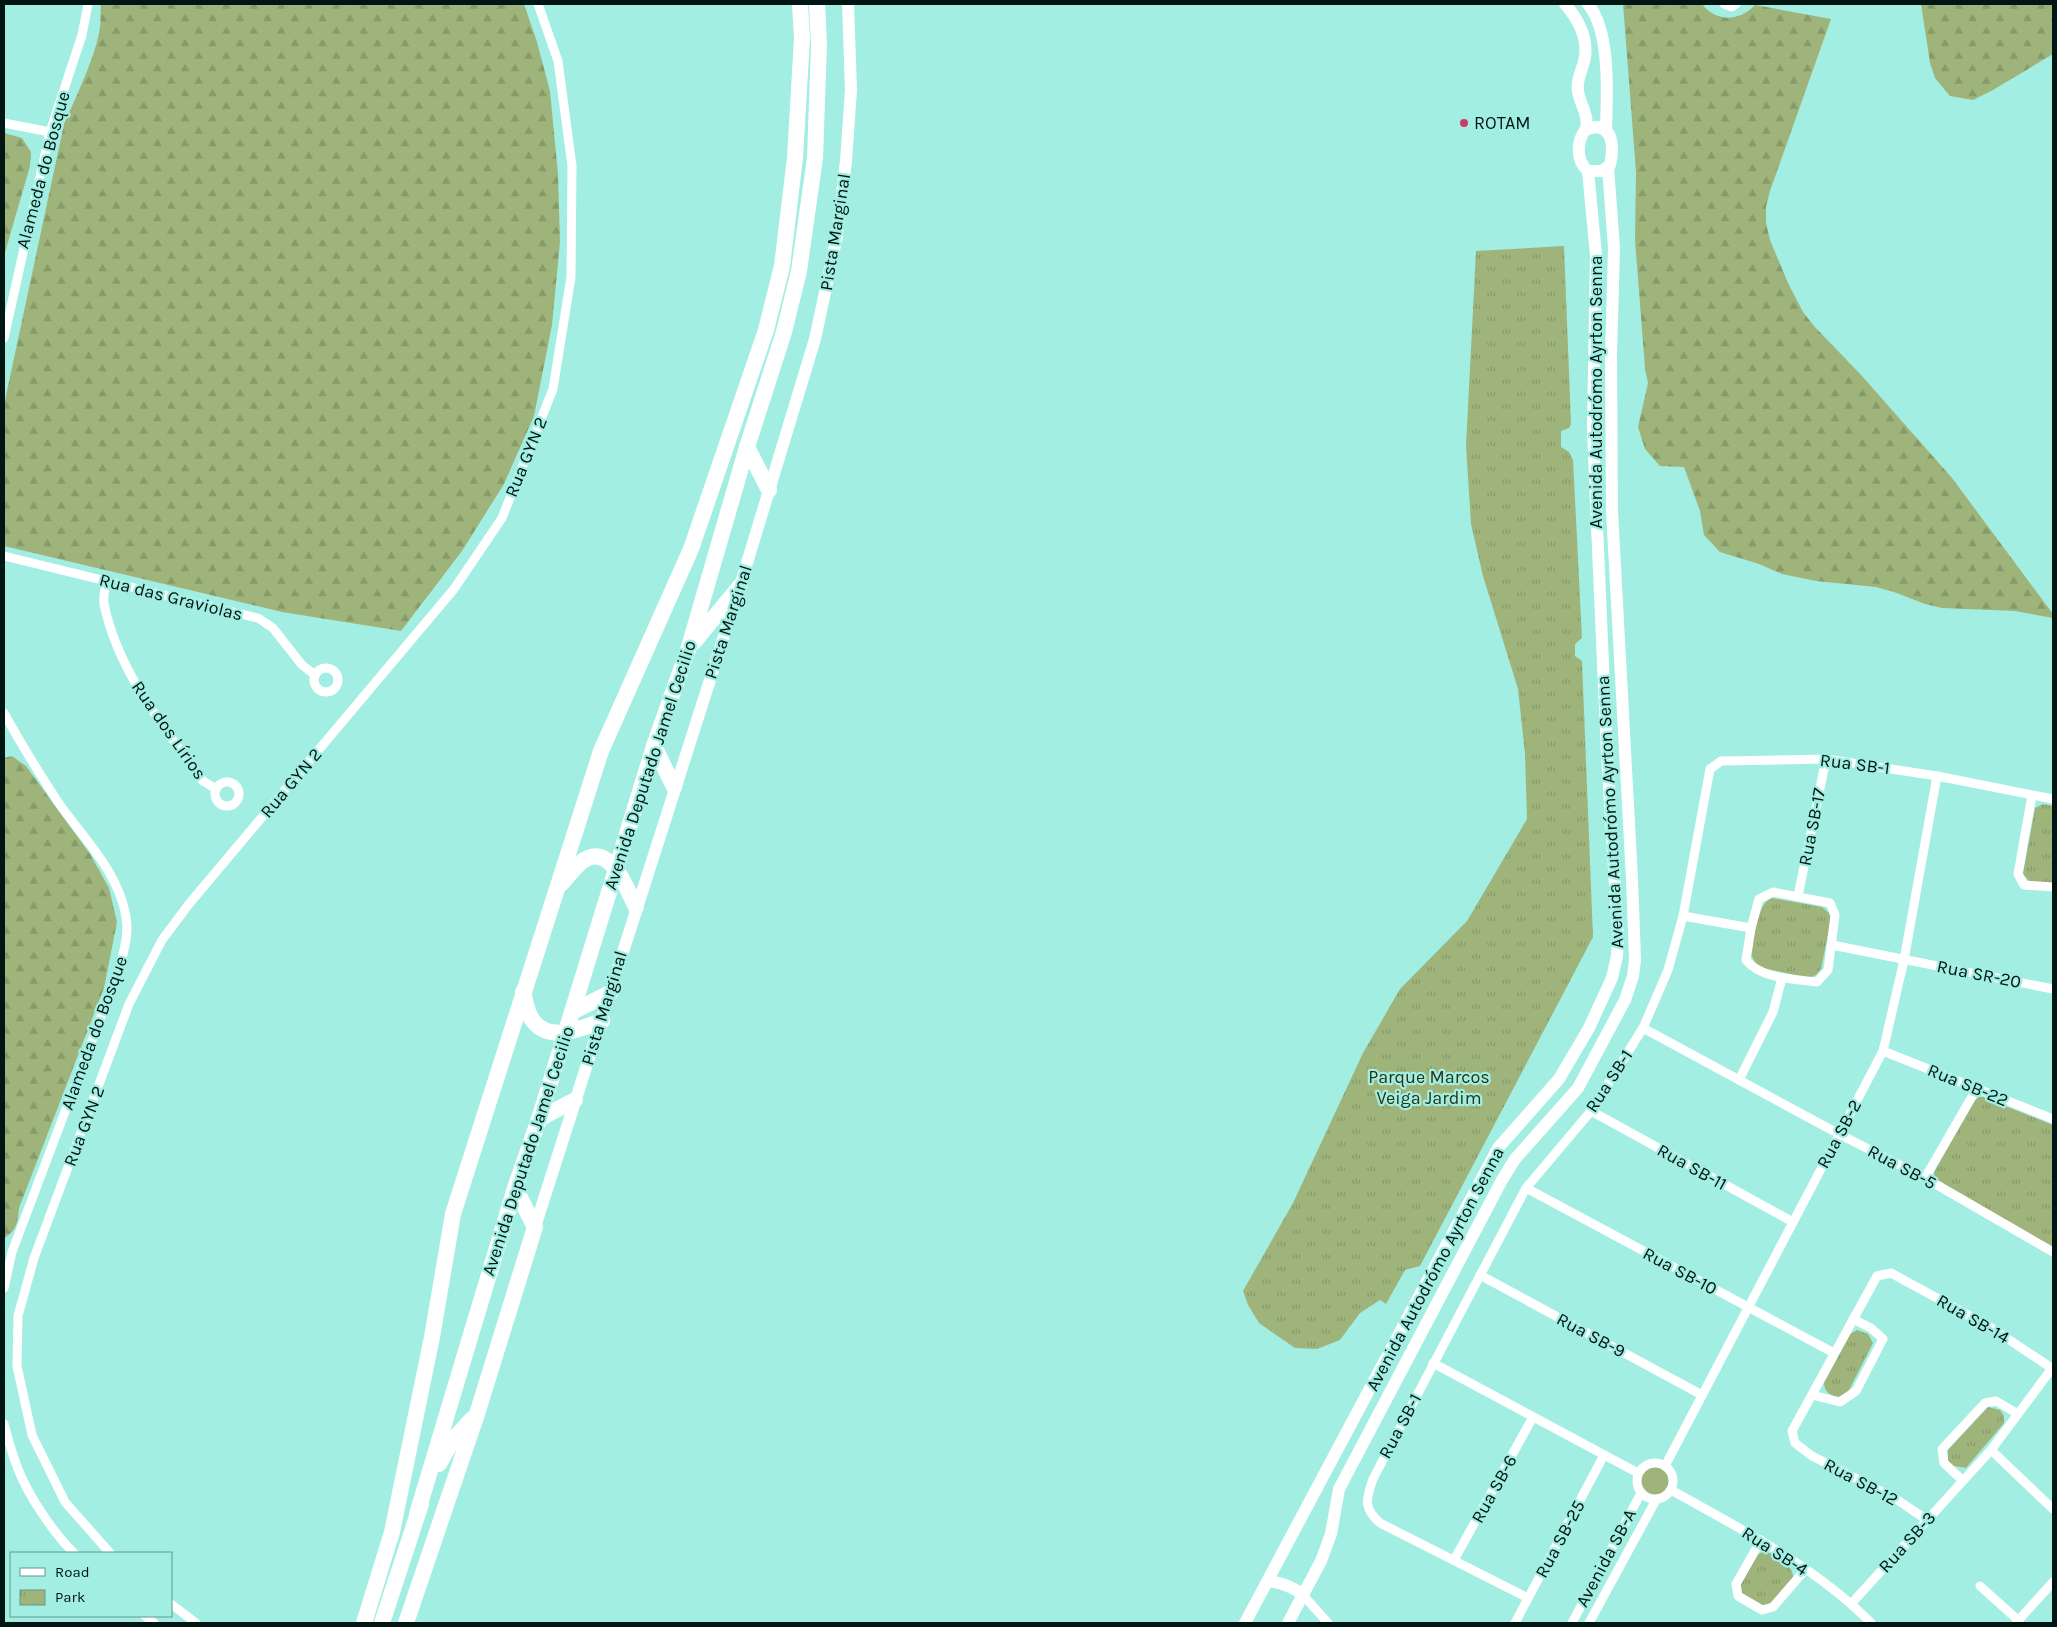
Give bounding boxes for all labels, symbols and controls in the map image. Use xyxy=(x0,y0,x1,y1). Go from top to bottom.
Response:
street label: Alameda do Bosque xyxy=(11,89,75,251)
place label: ROTAM xyxy=(1474,112,1531,134)
marker: ROTAM xyxy=(1458,117,1470,129)
street label: Pista Marginal xyxy=(815,172,855,292)
street label: Avenida Autodrómo Ayrton Senna xyxy=(1585,255,1607,529)
street label: Rua GYN 2 xyxy=(500,414,552,500)
street label: Pista Marginal xyxy=(699,562,757,682)
street label: Rua das Graviolas xyxy=(97,569,245,625)
street label: Avenida Deputado Jamel Cecilio xyxy=(599,637,701,893)
street label: Avenida Autodrómo Ayrton Senna xyxy=(1592,675,1628,949)
street label: Rua dos Lírios xyxy=(127,676,211,784)
street label: Rua GYN 2 xyxy=(255,744,327,822)
street label: Rua SB-1 xyxy=(1819,749,1891,779)
street label: Rua SB-17 xyxy=(1794,786,1830,868)
street label: Pista Marginal xyxy=(576,948,632,1068)
street label: Alameda do Bosque xyxy=(56,953,132,1113)
street label: Rua SR-20 xyxy=(1935,955,2023,993)
street label: Avenida Deputado Jamel Cecilio xyxy=(477,1023,579,1279)
street label: Rua SB-1 xyxy=(1581,1045,1637,1117)
street label: Rua SB-22 xyxy=(1924,1059,2012,1111)
park label: Parque Marcos Veiga Jardim xyxy=(1368,1066,1490,1109)
street label: Rua GYN 2 xyxy=(59,1083,109,1169)
street label: Rua SB-2 xyxy=(1812,1096,1866,1172)
street label: Rua SB-11 xyxy=(1653,1139,1731,1195)
street label: Rua SB-5 xyxy=(1864,1140,1940,1194)
street label: Avenida Autodrómo Ayrton Senna xyxy=(1361,1143,1509,1395)
street label: Rua SB-10 xyxy=(1639,1242,1721,1300)
street label: Rua SB-14 xyxy=(1933,1289,2013,1349)
street label: Rua SB-9 xyxy=(1553,1308,1629,1362)
street label: Rua SB-1 xyxy=(1374,1390,1426,1462)
street label: Rua SB-6 xyxy=(1466,1451,1522,1527)
street label: Rua SB-12 xyxy=(1820,1453,1902,1511)
street label: Rua SB-25 xyxy=(1530,1496,1590,1582)
street label: Avenida SB-A xyxy=(1571,1505,1641,1611)
street label: Rua SB-3 xyxy=(1874,1507,1940,1577)
street label: Rua SB-4 xyxy=(1738,1521,1812,1581)
legend xyxy=(10,1552,172,1617)
text: Road xyxy=(55,1563,90,1581)
text: Park xyxy=(55,1588,85,1606)

